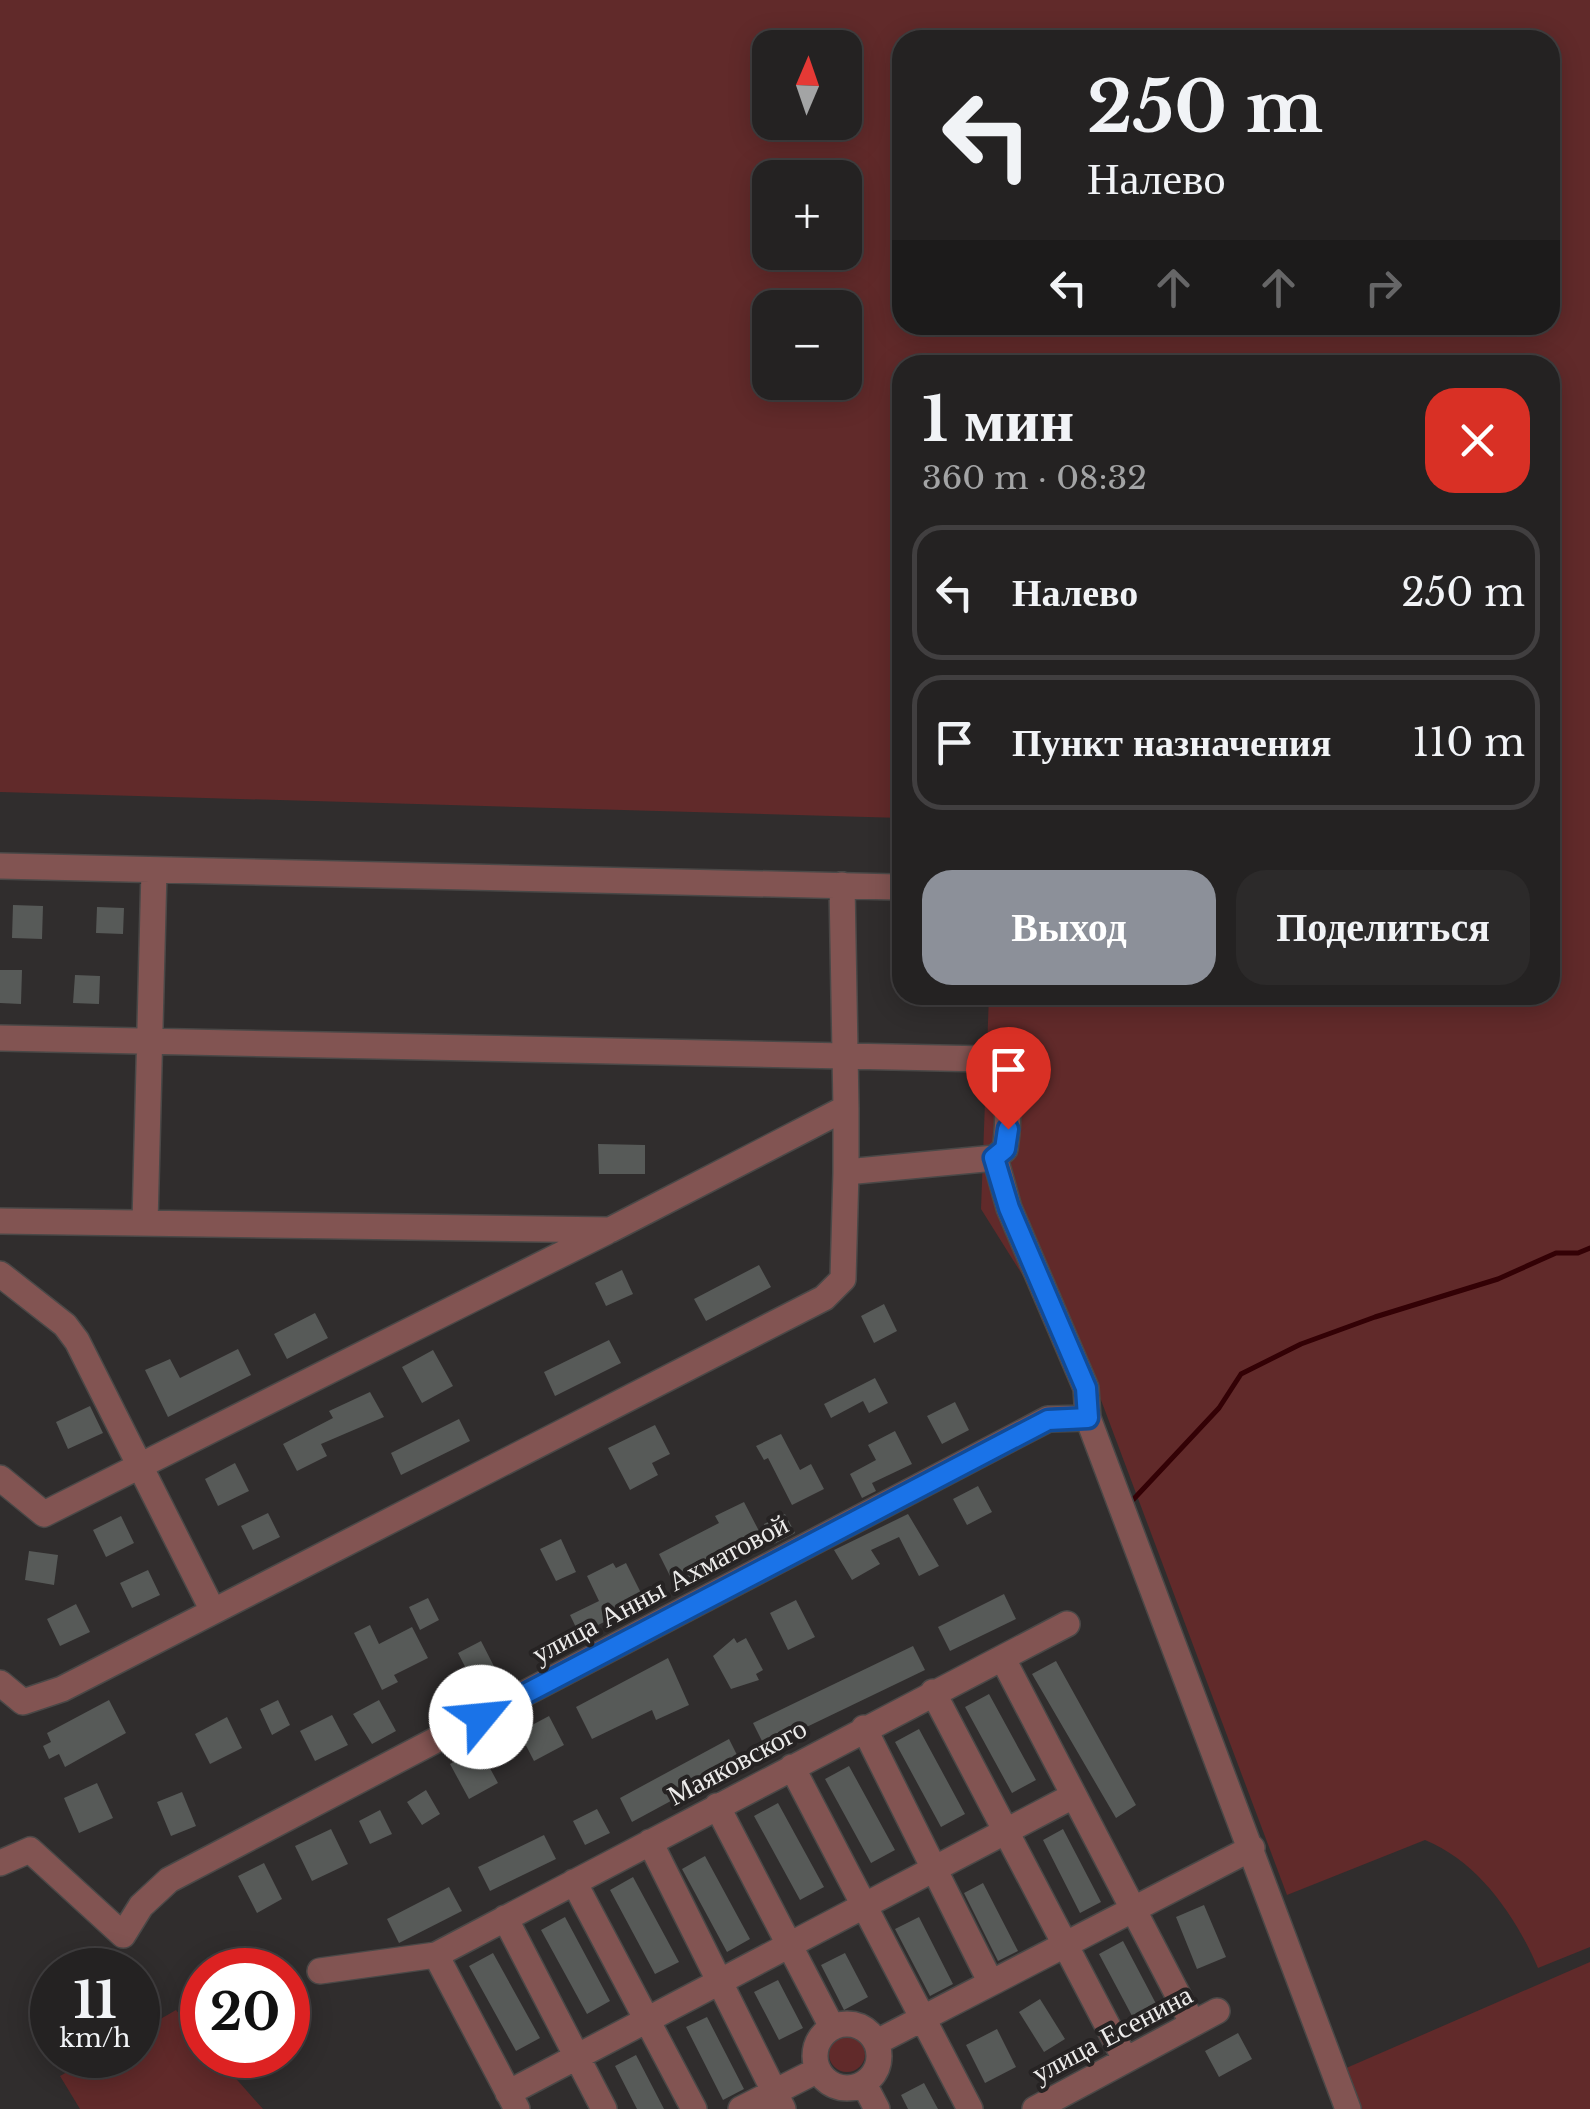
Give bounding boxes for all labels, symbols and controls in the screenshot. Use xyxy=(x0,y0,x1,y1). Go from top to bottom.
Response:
north arrow xyxy=(752,30,862,140)
map controls xyxy=(752,30,862,400)
text: 250 m xyxy=(1087,64,1323,151)
icon: left xyxy=(922,70,1052,200)
text: Налево xyxy=(1087,150,1226,206)
button: + xyxy=(752,160,862,270)
icon: left xyxy=(1041,260,1096,315)
icon: ahead xyxy=(1146,260,1201,315)
icon: ahead xyxy=(1251,260,1306,315)
icon: right xyxy=(1356,260,1411,315)
button: − xyxy=(752,290,862,400)
text: 1 мин xyxy=(922,383,1074,457)
button: close xyxy=(1425,388,1530,493)
text: 360 m · 08:32 xyxy=(922,458,1147,498)
icon: left xyxy=(927,565,982,620)
text: Налево xyxy=(1012,569,1138,616)
text: 250 m xyxy=(1401,569,1525,616)
icon: arrive xyxy=(927,715,982,770)
text: Пункт назначения xyxy=(1012,719,1331,766)
text: 110 m xyxy=(1412,719,1525,766)
button: Выход xyxy=(922,870,1216,985)
button: Поделиться xyxy=(1236,870,1530,985)
pin xyxy=(966,1027,1051,1130)
icon: arrive xyxy=(981,1042,1036,1097)
street label: улица Анны Ахматовой xyxy=(526,1507,794,1671)
position arrow xyxy=(429,1665,533,1769)
street label: Маяковского xyxy=(661,1711,813,1813)
speed limit sign: 20 xyxy=(180,1948,310,2078)
text: 11 xyxy=(73,1969,117,2032)
street label: улица Есенина xyxy=(1026,1977,1199,2091)
text: km/h xyxy=(60,2023,130,2054)

